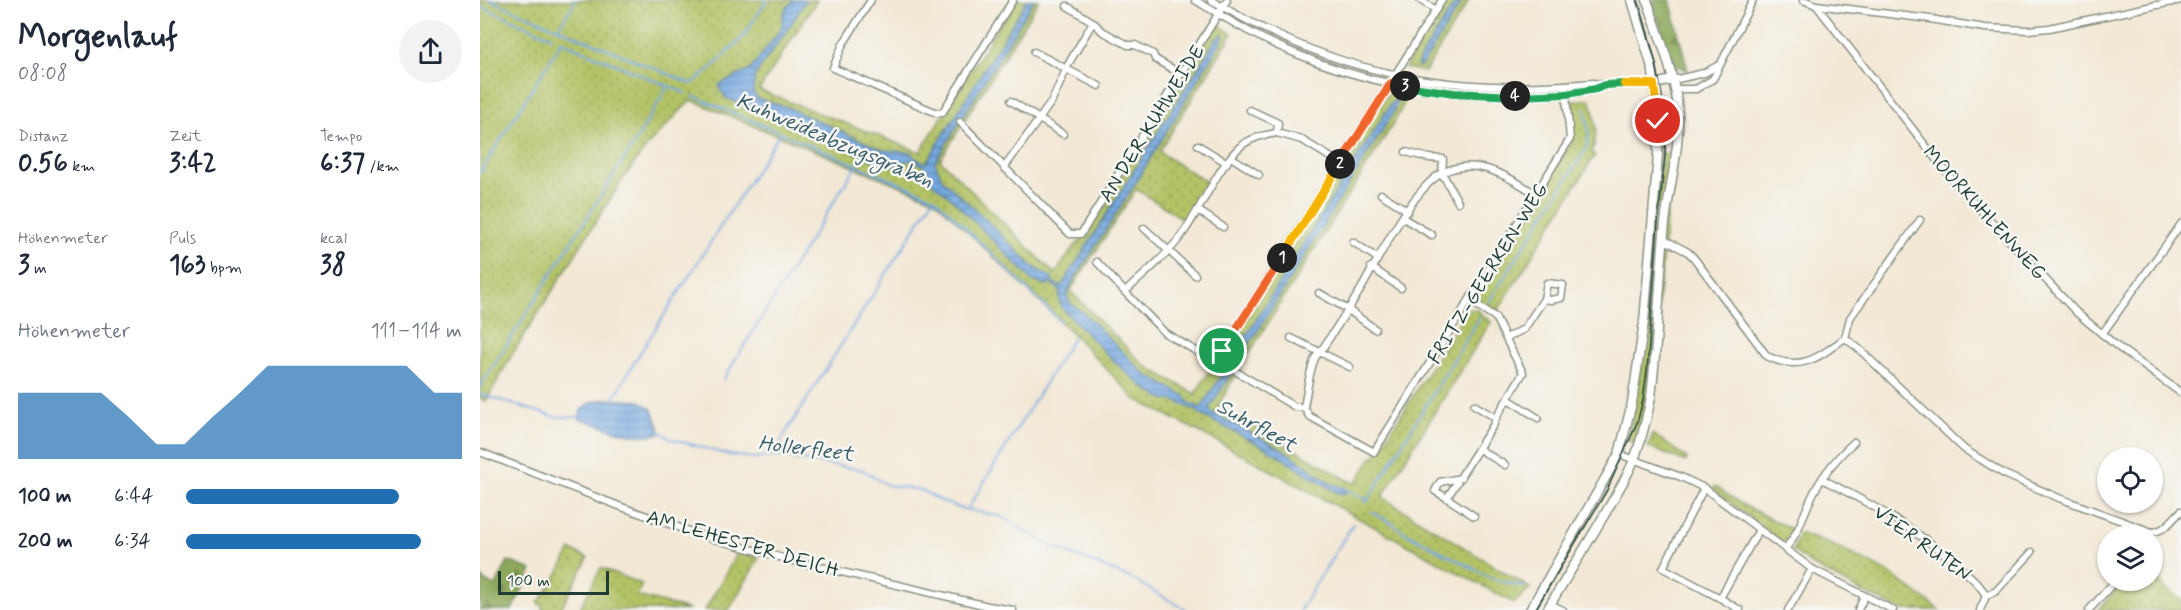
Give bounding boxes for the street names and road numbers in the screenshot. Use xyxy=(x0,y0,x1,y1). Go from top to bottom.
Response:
street label: AN DER KUHWEIDE xyxy=(1093,40,1212,208)
street label: MOORKUHLENWEG xyxy=(1916,140,2052,286)
street label: FRITZ-GEERKEN-WEG xyxy=(1422,178,1555,369)
street label: VIER RUTEN xyxy=(1868,500,1977,589)
street label: AM LEHESTER DEICH xyxy=(643,504,842,585)

